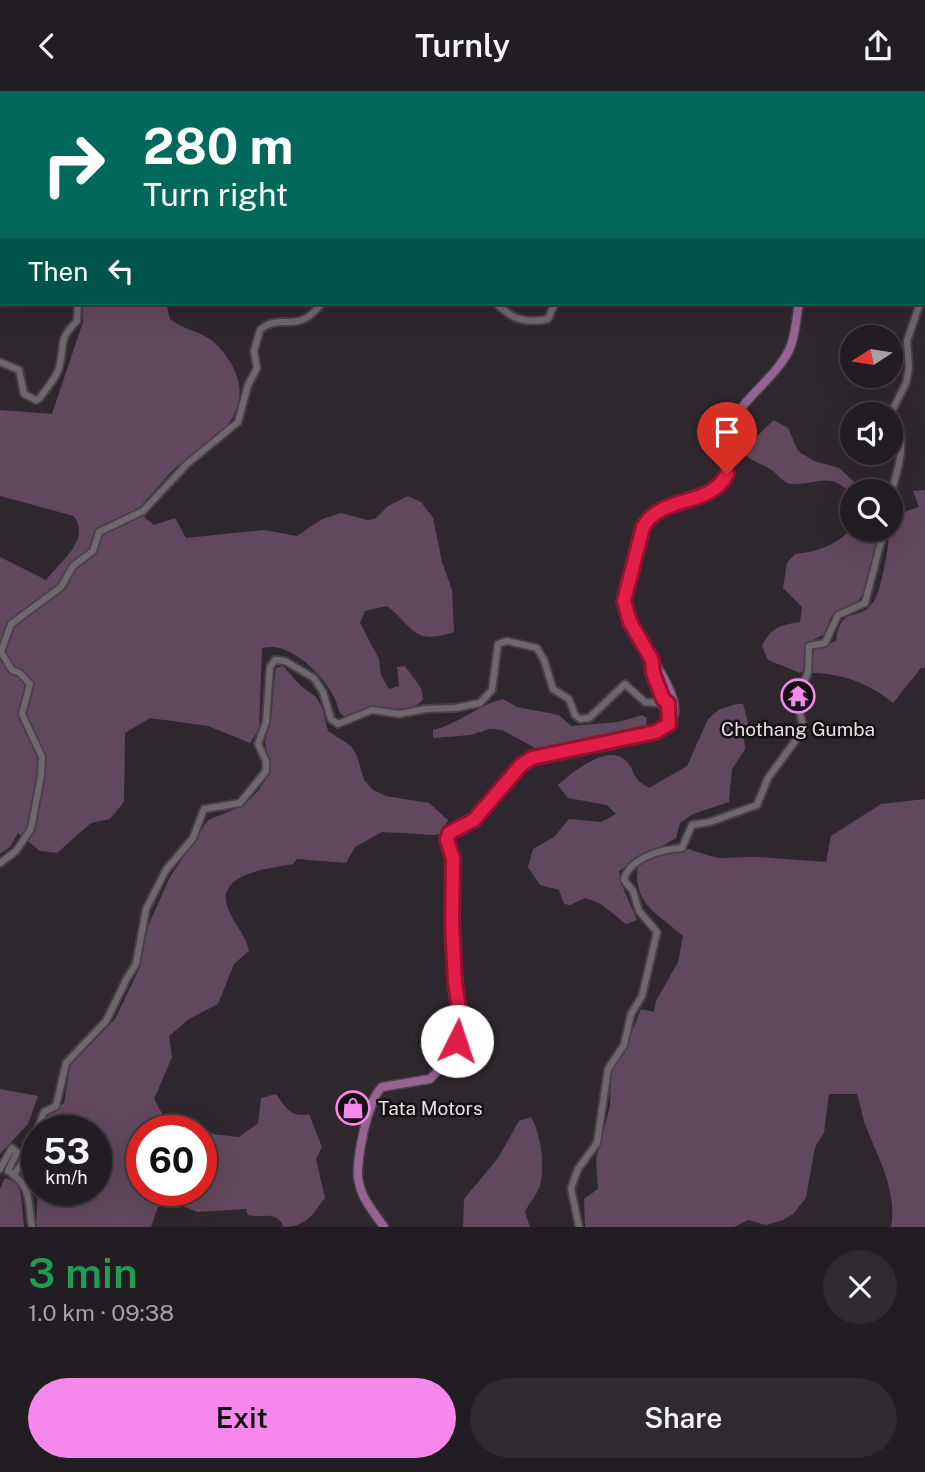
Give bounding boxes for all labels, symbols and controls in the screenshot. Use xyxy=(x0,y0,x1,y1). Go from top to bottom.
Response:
icon: back xyxy=(28,27,66,65)
text: Turnly xyxy=(415,27,510,64)
icon: share xyxy=(859,27,897,65)
text: 280 m xyxy=(143,117,293,175)
icon: right xyxy=(28,119,119,210)
text: Turn right xyxy=(143,176,288,213)
icon: left xyxy=(102,252,140,290)
text: Then xyxy=(28,256,88,287)
north arrow xyxy=(840,325,903,389)
map controls xyxy=(840,325,903,542)
pin xyxy=(697,402,757,474)
button: sound xyxy=(840,402,903,465)
icon: arrive xyxy=(708,413,746,451)
button: search xyxy=(840,479,903,542)
temple icon: Chothang Gumba xyxy=(779,677,817,715)
place label: Chothang Gumba xyxy=(721,718,875,740)
position arrow xyxy=(420,1004,494,1078)
shop icon: Tata Motors xyxy=(334,1089,372,1127)
place label: Tata Motors xyxy=(378,1097,483,1119)
speed limit sign: 60 xyxy=(126,1115,217,1206)
text: 53 xyxy=(43,1131,90,1172)
text: km/h xyxy=(45,1167,88,1188)
text: 3 min xyxy=(28,1248,138,1297)
button: close xyxy=(823,1250,897,1324)
text: 1.0 km · 09:38 xyxy=(28,1299,174,1326)
button: Exit xyxy=(28,1378,456,1458)
button: Share xyxy=(470,1378,897,1458)

